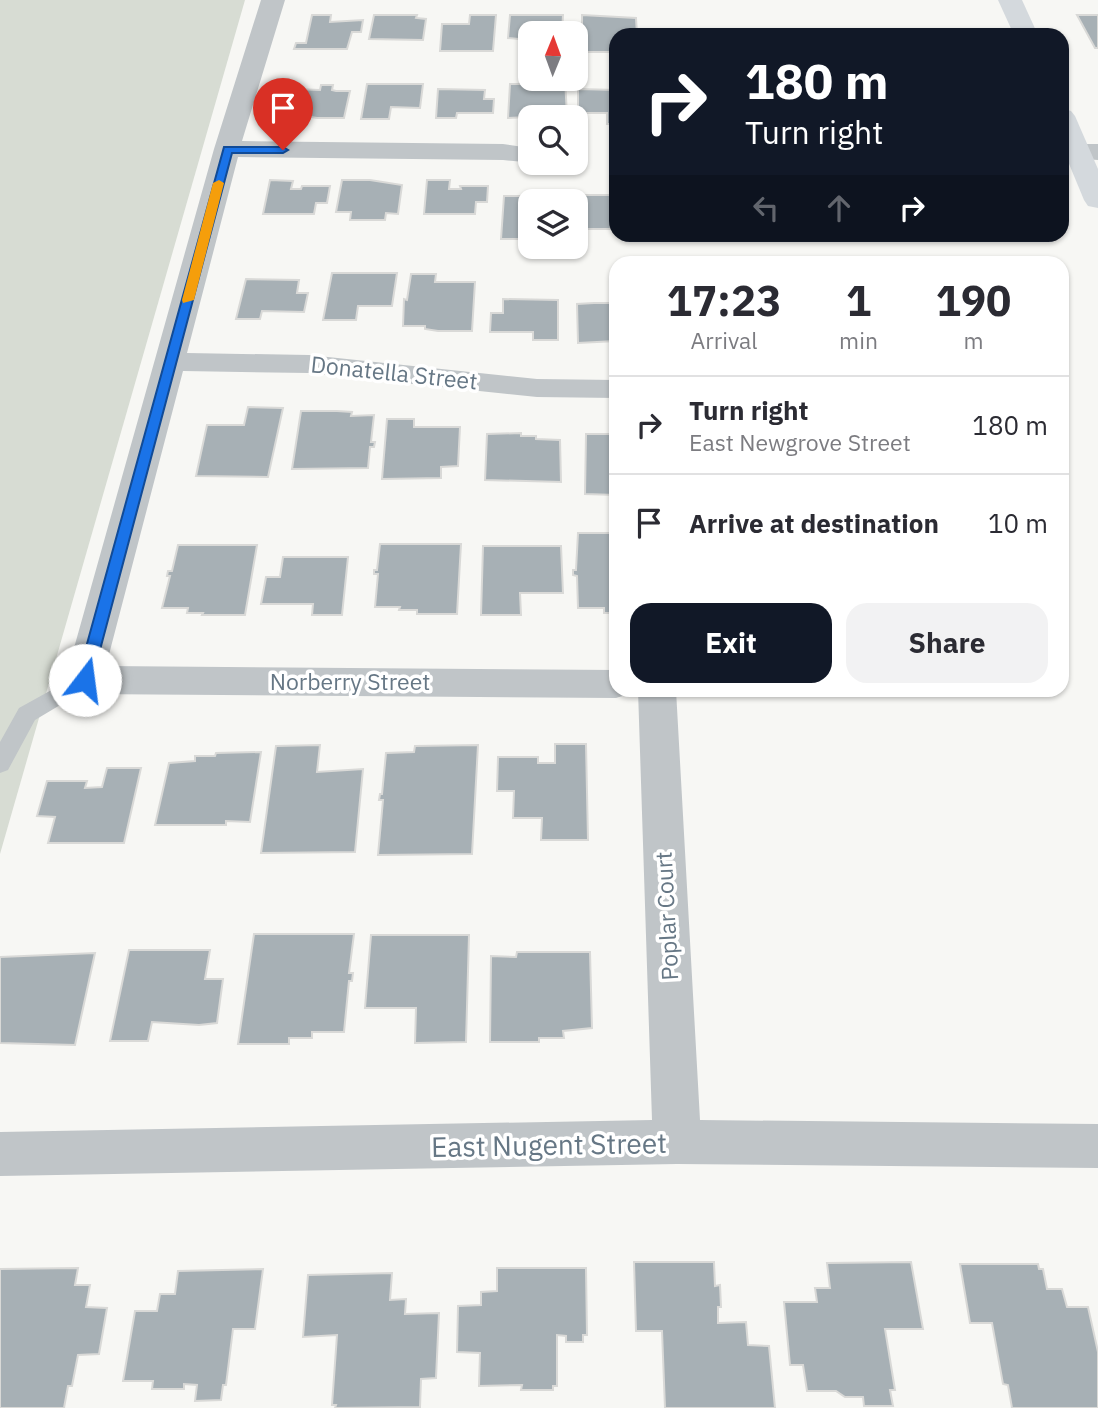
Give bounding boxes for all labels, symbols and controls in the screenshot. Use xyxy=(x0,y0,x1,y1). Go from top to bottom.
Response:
north arrow xyxy=(518,21,588,91)
map controls xyxy=(518,21,588,259)
text: 180 m xyxy=(745,49,889,112)
icon: right xyxy=(630,56,721,147)
pin xyxy=(253,78,313,150)
icon: arrive xyxy=(264,89,302,127)
button: search xyxy=(518,105,588,175)
text: Turn right xyxy=(745,111,883,153)
button: layers xyxy=(518,189,588,259)
icon: left xyxy=(747,189,785,227)
icon: ahead xyxy=(820,189,858,227)
icon: right xyxy=(893,189,931,227)
text: 17:23 xyxy=(667,273,781,328)
text: 1 xyxy=(846,273,871,328)
text: 190 xyxy=(936,273,1011,328)
text: Arrival xyxy=(691,325,758,355)
text: min xyxy=(839,325,878,355)
text: m xyxy=(963,325,984,355)
street label: Donatella Street xyxy=(309,348,479,396)
text: Turn right xyxy=(689,393,808,427)
icon: right xyxy=(630,406,668,444)
text: 180 m xyxy=(972,408,1048,442)
text: East Newgrove Street xyxy=(689,427,911,457)
icon: arrive xyxy=(630,504,668,542)
text: Arrive at destination xyxy=(689,506,939,540)
text: 10 m xyxy=(988,506,1048,540)
button: Exit xyxy=(630,603,832,683)
button: Share xyxy=(846,603,1048,683)
position arrow xyxy=(48,643,122,717)
street label: Norberry Street xyxy=(270,666,430,696)
street label: Poplar Court xyxy=(648,851,684,981)
street label: East Nugent Street xyxy=(431,1124,667,1165)

